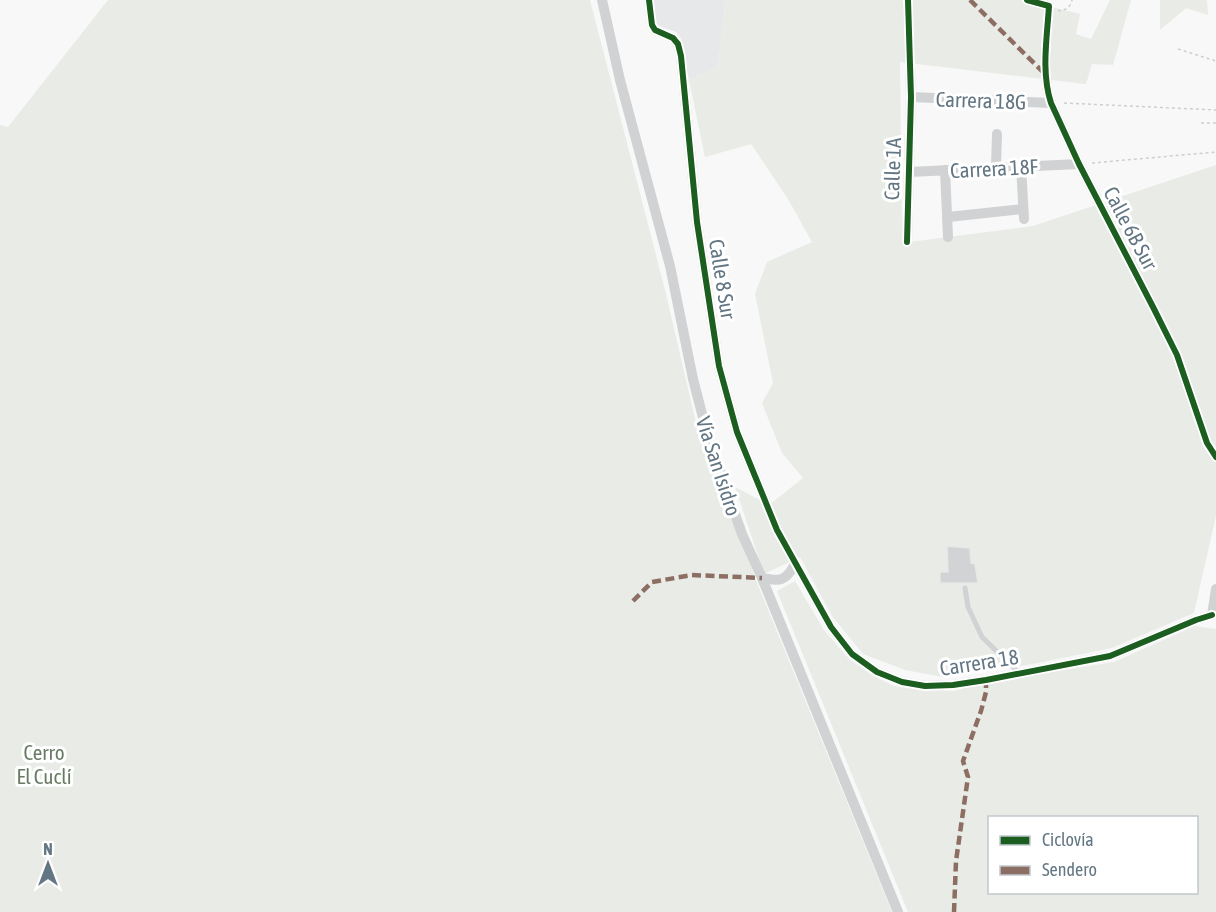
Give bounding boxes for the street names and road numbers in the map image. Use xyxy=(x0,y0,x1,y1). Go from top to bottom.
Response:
street label: Carrera 18G xyxy=(935,86,1027,114)
street label: Calle 1A xyxy=(879,137,905,201)
street label: Carrera 18F xyxy=(950,154,1039,182)
street label: Calle 6B Sur xyxy=(1099,182,1163,274)
street label: Calle 8 Sur xyxy=(705,237,741,321)
street label: Vía San Isidro xyxy=(692,413,746,519)
street label: Carrera 18 xyxy=(938,644,1020,680)

